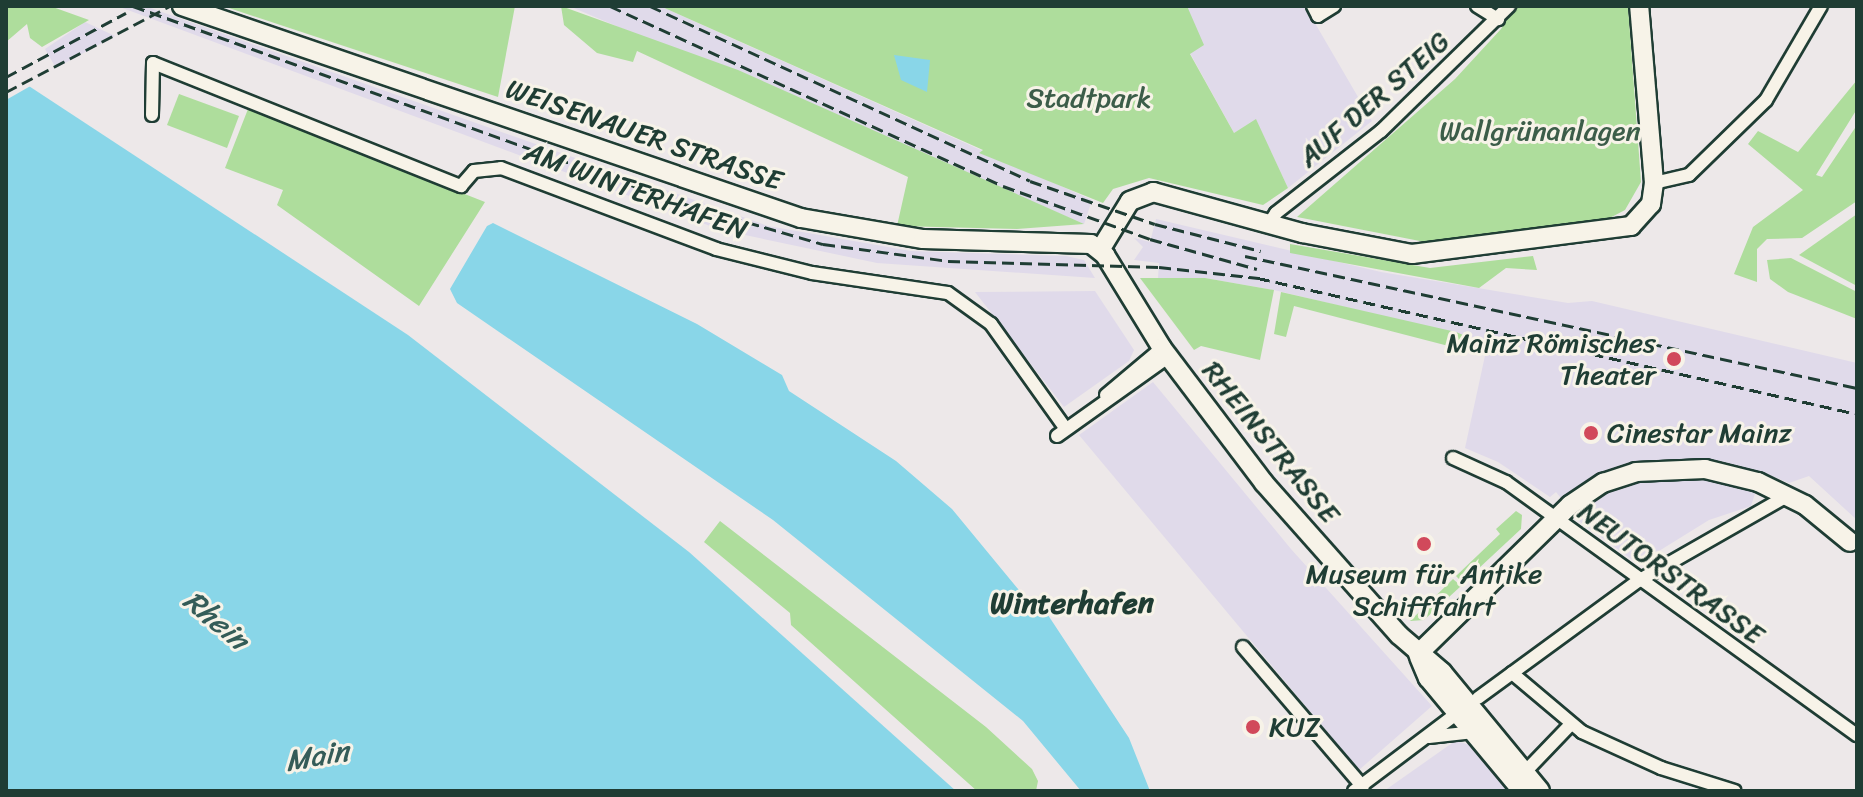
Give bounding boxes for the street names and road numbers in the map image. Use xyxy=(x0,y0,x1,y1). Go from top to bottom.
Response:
street label: AUF DER STEIG xyxy=(1291,24,1457,174)
street label: WEISENAUER STRASSE xyxy=(500,71,788,199)
street label: AM WINTERHAFEN xyxy=(520,135,752,247)
street label: RHEINSTRASSE xyxy=(1195,354,1347,530)
street label: NEUTORSTRASSE xyxy=(1572,494,1770,652)

